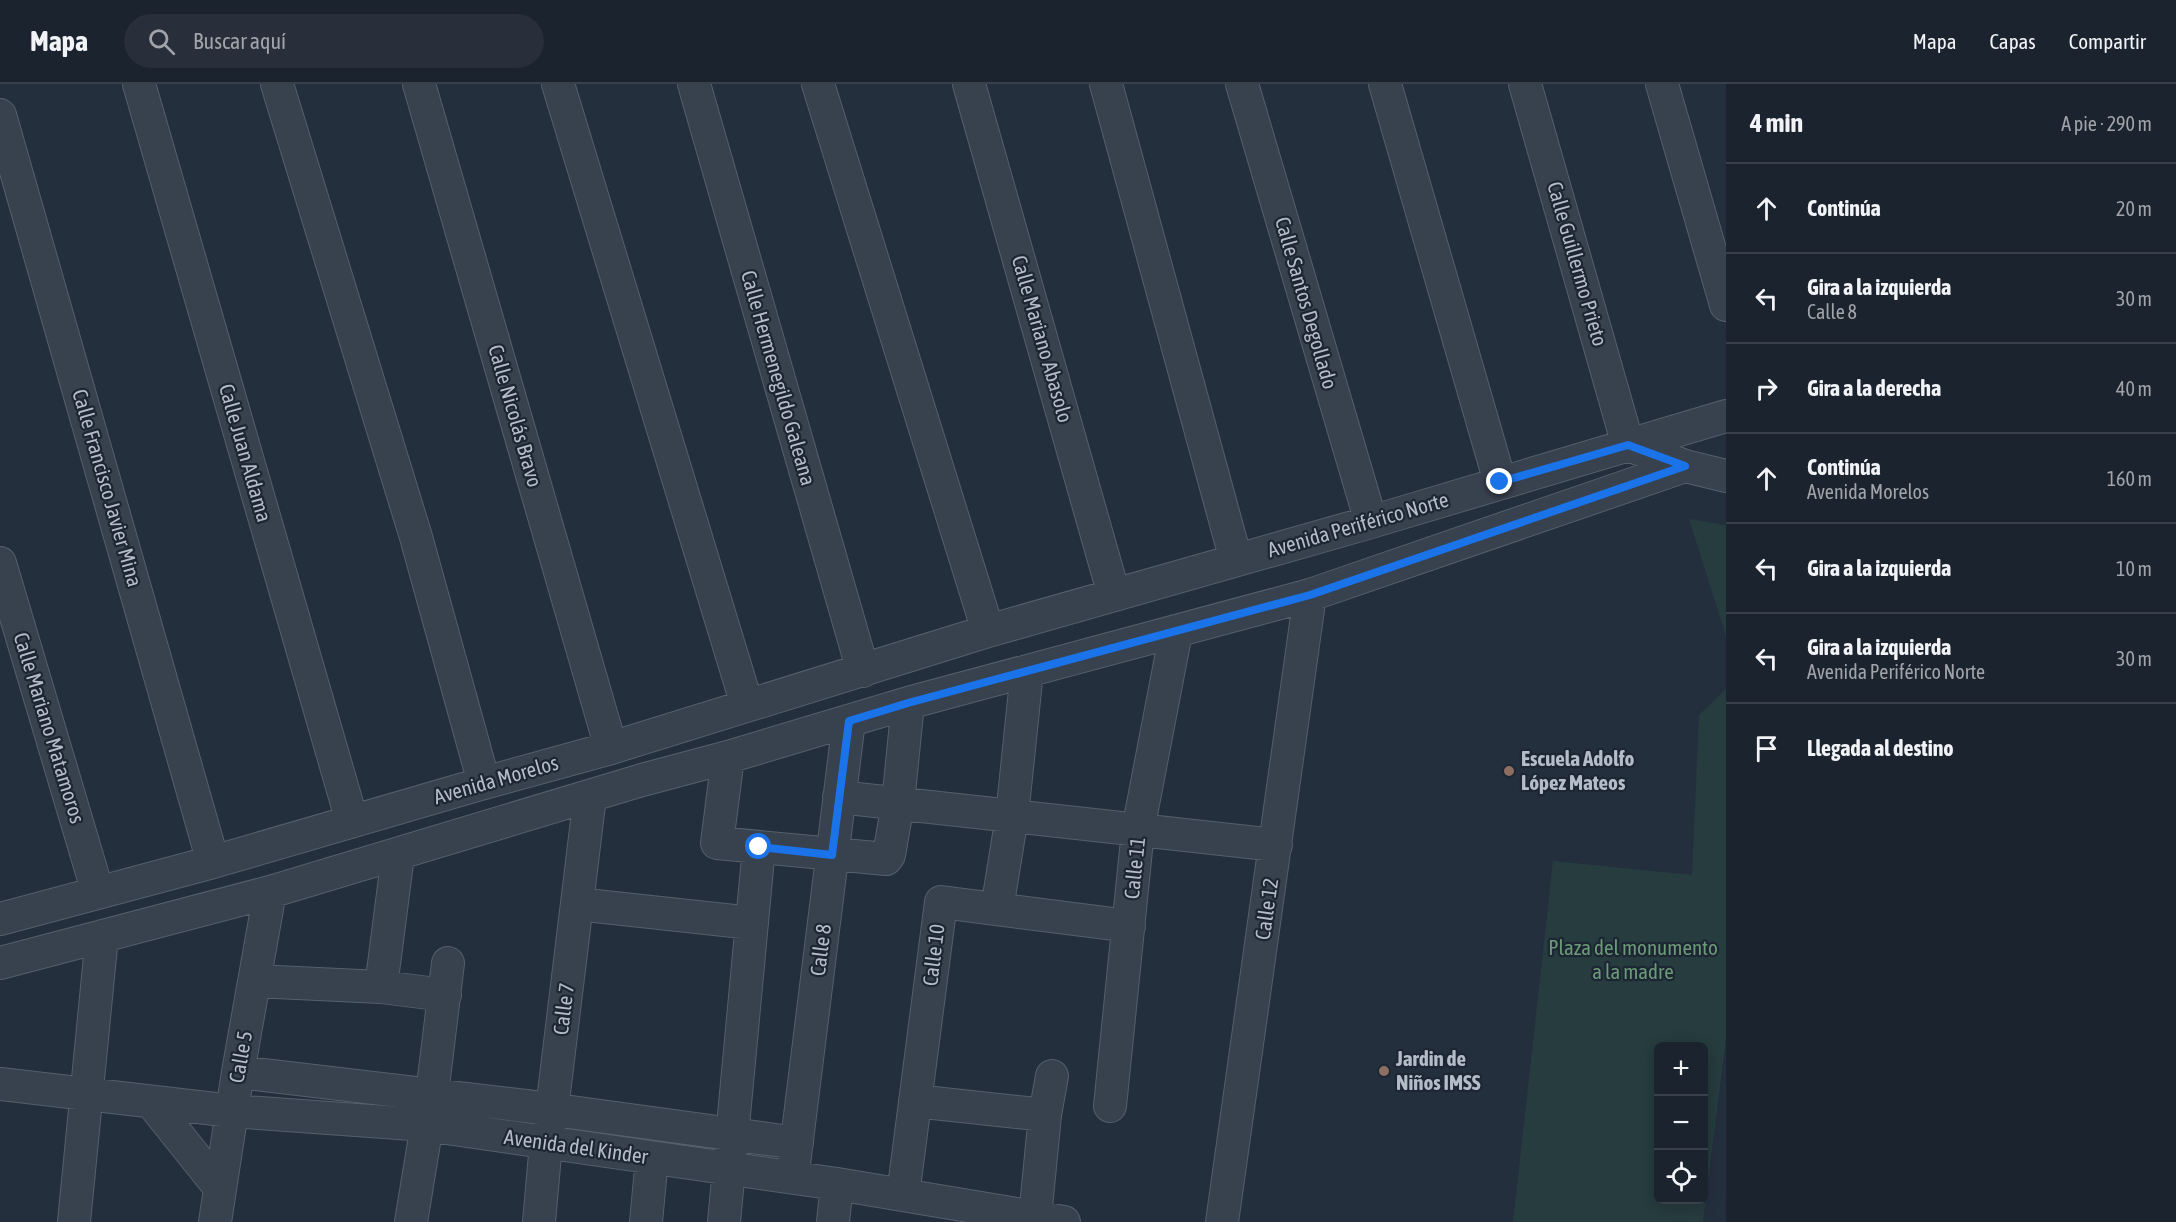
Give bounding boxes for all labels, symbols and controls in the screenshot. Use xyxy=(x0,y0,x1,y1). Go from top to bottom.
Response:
search box xyxy=(124,14,544,68)
text: Mapa xyxy=(30,25,88,57)
icon: search xyxy=(145,25,178,58)
text: Buscar aquí xyxy=(193,28,286,54)
text: Mapa xyxy=(1913,29,1956,53)
text: Capas xyxy=(1989,29,2036,53)
text: Compartir xyxy=(2069,29,2146,53)
text: 4 min xyxy=(1750,108,1803,138)
text: A pie · 290 m xyxy=(2061,112,2152,135)
street label: Calle Guillermo Prieto xyxy=(1543,179,1613,349)
icon: ahead xyxy=(1750,192,1783,225)
text: Continúa xyxy=(1807,195,1881,221)
text: 20 m xyxy=(2116,197,2152,220)
street label: Calle Santos Degollado xyxy=(1271,214,1343,391)
street label: Calle Mariano Abasolo xyxy=(1008,252,1078,425)
street label: Calle Hermenegildo Galeana xyxy=(737,268,821,488)
text: Gira a la izquierda xyxy=(1807,274,1951,300)
icon: left xyxy=(1750,282,1783,315)
text: 30 m xyxy=(2116,287,2152,310)
text: Calle 8 xyxy=(1807,300,1857,323)
street label: Calle Nicolás Bravo xyxy=(484,342,548,490)
icon: right xyxy=(1750,372,1783,405)
text: Gira a la derecha xyxy=(1807,375,1941,401)
text: 40 m xyxy=(2116,377,2152,400)
street label: Calle Juan Aldama xyxy=(215,381,277,525)
street label: Calle Francisco Javier Mina xyxy=(68,386,148,589)
text: Continúa xyxy=(1807,454,1881,480)
icon: ahead xyxy=(1750,462,1783,495)
text: 160 m xyxy=(2107,467,2152,490)
route end xyxy=(1486,468,1512,494)
text: Avenida Morelos xyxy=(1807,480,1929,503)
street label: Avenida Periférico Norte xyxy=(1265,487,1451,561)
icon: left xyxy=(1750,552,1783,585)
text: Gira a la izquierda xyxy=(1807,555,1951,581)
text: 10 m xyxy=(2116,557,2152,580)
street label: Calle Mariano Matamoros xyxy=(10,629,90,826)
text: Gira a la izquierda xyxy=(1807,634,1951,660)
icon: left xyxy=(1750,642,1783,675)
text: 30 m xyxy=(2116,647,2152,670)
text: Avenida Periférico Norte xyxy=(1807,660,1985,683)
icon: arrive xyxy=(1750,732,1783,765)
text: Llegada al destino xyxy=(1807,735,1954,761)
place label: Escuela Adolfo López Mateos xyxy=(1521,746,1634,794)
street label: Avenida Morelos xyxy=(431,750,561,808)
marker: Escuela Adolfo López Mateos xyxy=(1502,764,1516,778)
route start xyxy=(745,833,771,859)
street label: Calle 11 xyxy=(1119,836,1149,900)
street label: Calle 12 xyxy=(1250,876,1282,941)
street label: Calle 8 xyxy=(805,922,835,977)
street label: Calle 10 xyxy=(917,922,949,987)
park label: Plaza del monumento a la madre xyxy=(1548,935,1718,983)
street label: Calle 7 xyxy=(548,981,578,1036)
street label: Calle 5 xyxy=(224,1029,256,1085)
map controls xyxy=(1654,1042,1708,1204)
button: + xyxy=(1654,1042,1708,1096)
place label: Jardin de Niños IMSS xyxy=(1395,1046,1481,1094)
marker: Jardin de Niños IMSS xyxy=(1377,1064,1391,1078)
button: − xyxy=(1654,1096,1708,1150)
street label: Avenida del Kinder xyxy=(503,1124,650,1168)
button: locate xyxy=(1654,1150,1708,1204)

